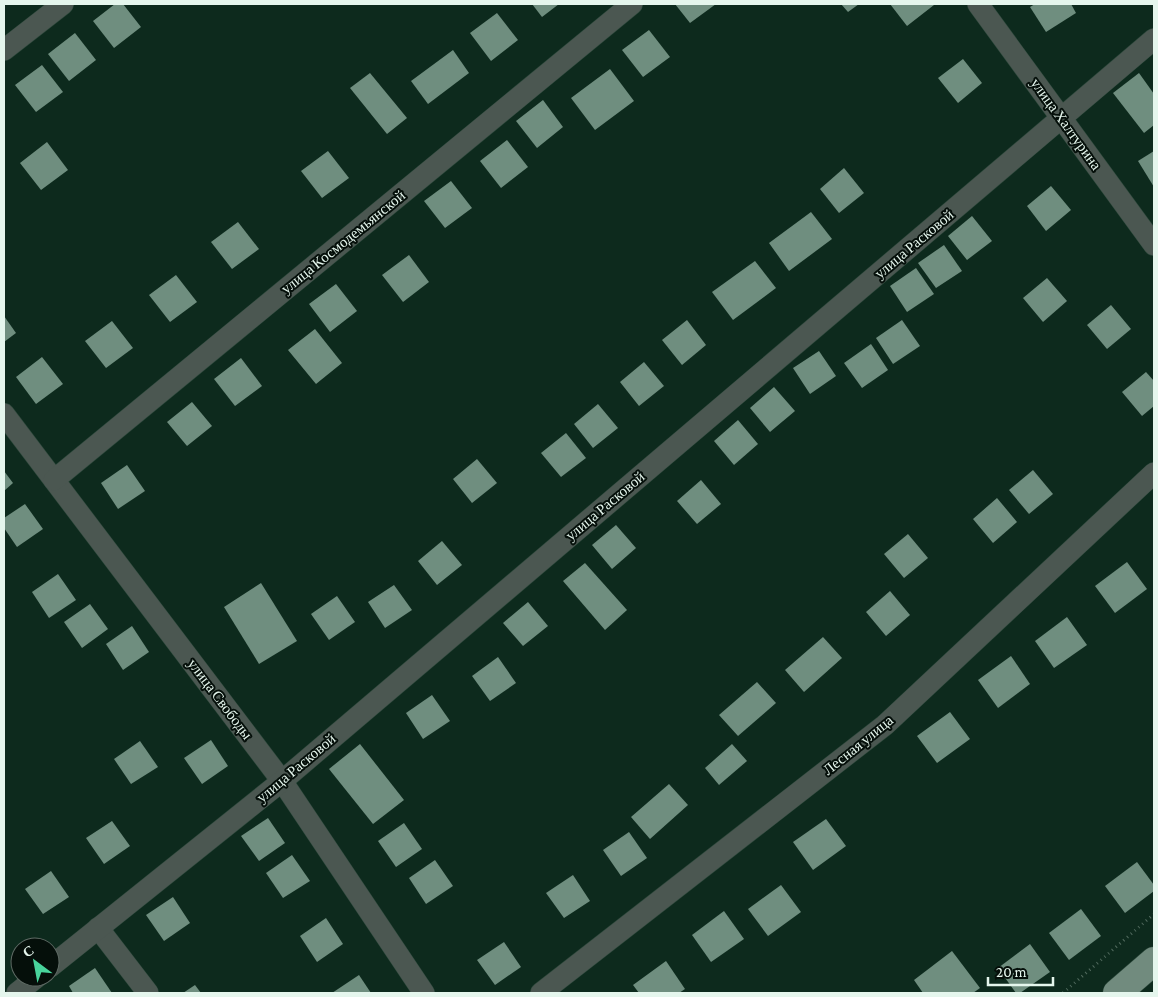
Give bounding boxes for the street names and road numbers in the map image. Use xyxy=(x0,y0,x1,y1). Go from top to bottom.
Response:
street label: улица Халтурина xyxy=(1027,75,1105,173)
street label: улица Космодемьянской xyxy=(278,187,408,297)
street label: улица Расковой xyxy=(871,206,957,282)
street label: улица Расковой xyxy=(562,468,648,544)
street label: улица Свободы xyxy=(184,656,256,742)
street label: Лесная улица xyxy=(820,712,896,778)
street label: улица Расковой xyxy=(253,730,339,806)

